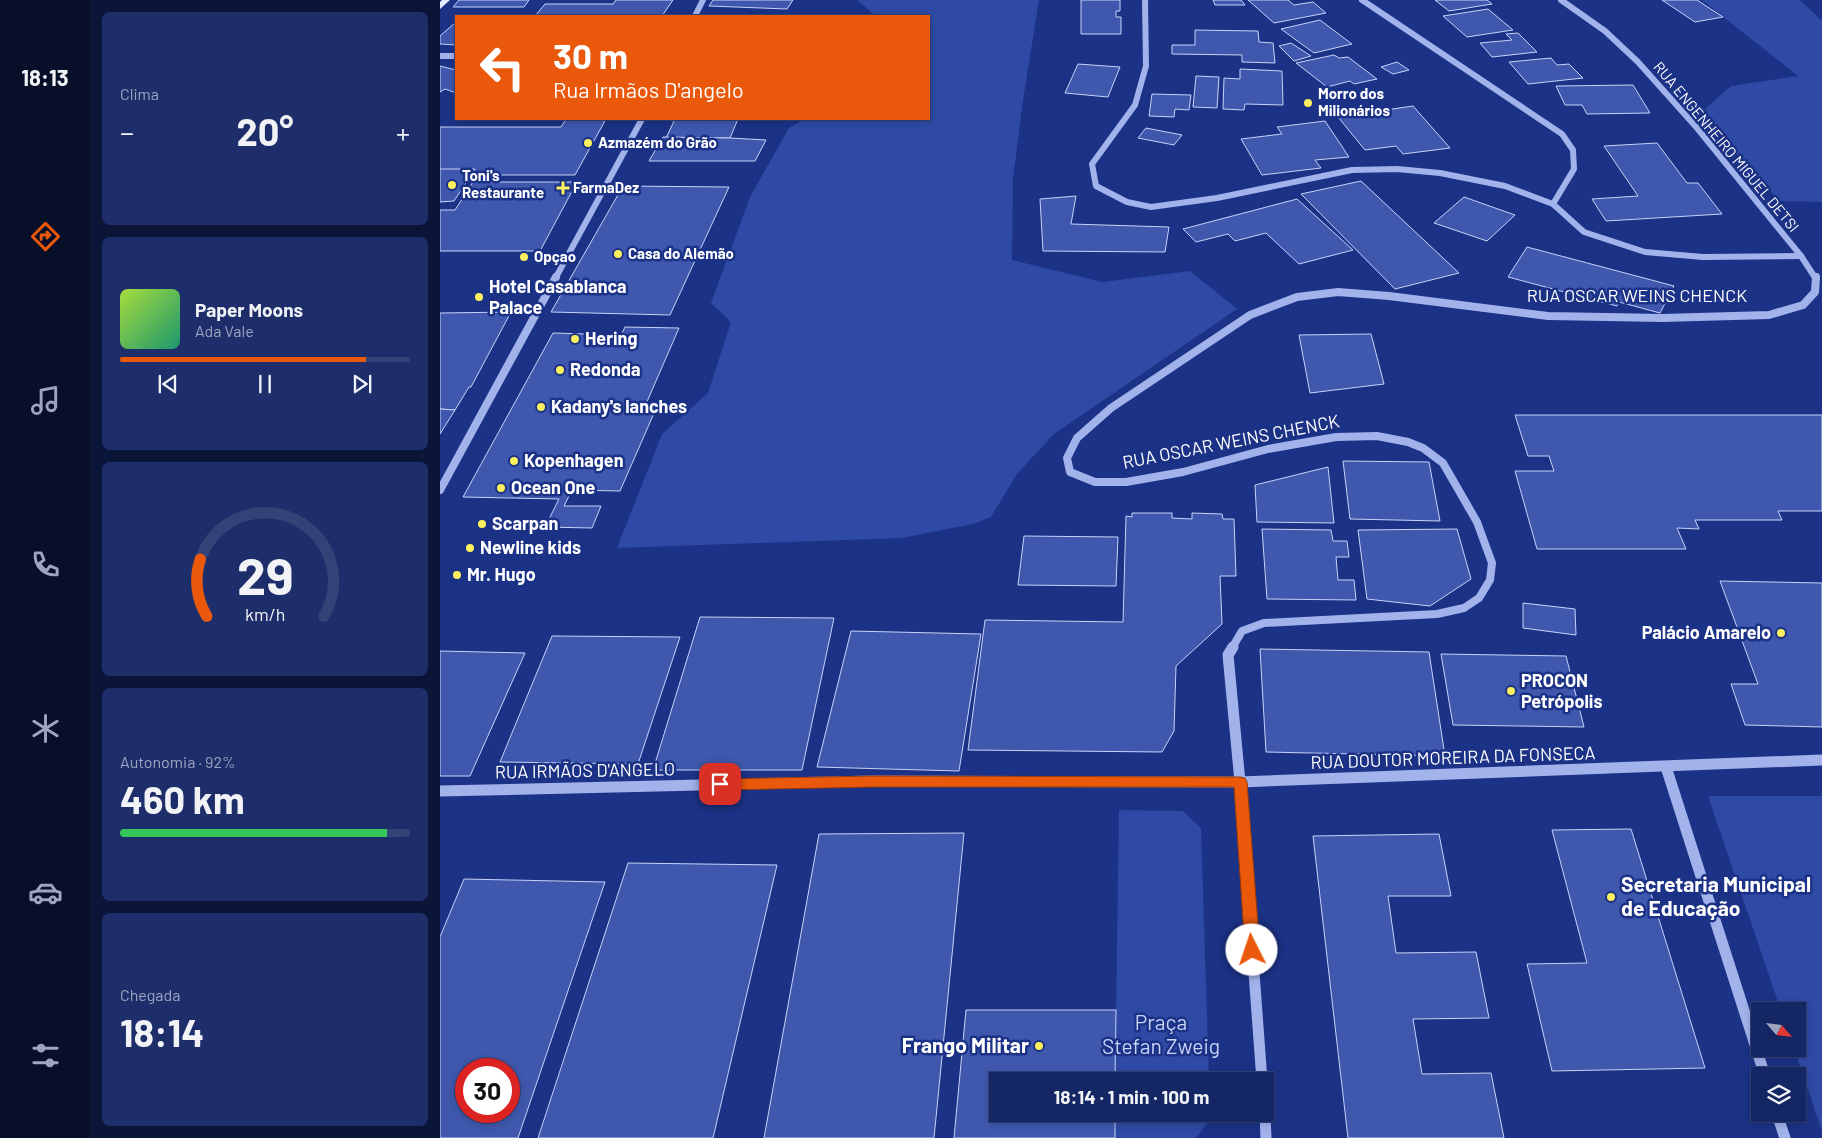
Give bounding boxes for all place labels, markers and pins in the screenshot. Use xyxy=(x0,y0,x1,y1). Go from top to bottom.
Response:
place label: Morro dos Milionários xyxy=(1318,84,1390,119)
marker: Morro dos Milionários xyxy=(1302,97,1314,109)
place label: Azmazém do Grão xyxy=(598,133,717,151)
marker: Azmazém do Grão xyxy=(582,137,594,149)
place label: Toni's Restaurante xyxy=(462,166,544,201)
place label: FarmaDez xyxy=(573,178,639,196)
marker: Toni's Restaurante xyxy=(446,179,458,191)
marker: FarmaDez xyxy=(557,182,569,194)
place label: Casa do Alemão xyxy=(628,244,734,262)
place label: Opçao xyxy=(534,247,576,265)
marker: Casa do Alemão xyxy=(612,248,624,260)
marker: Opçao xyxy=(518,251,530,263)
place label: Hotel Casablanca Palace xyxy=(489,275,627,318)
marker: Hotel Casablanca Palace xyxy=(473,291,485,303)
place label: Hering xyxy=(585,327,637,349)
marker: Hering xyxy=(569,333,581,345)
place label: Redonda xyxy=(570,358,640,380)
marker: Redonda xyxy=(554,364,566,376)
place label: Kadany's lanches xyxy=(551,395,687,417)
marker: Kadany's lanches xyxy=(535,401,547,413)
place label: Kopenhagen xyxy=(524,449,624,471)
marker: Kopenhagen xyxy=(508,455,520,467)
place label: Ocean One xyxy=(511,476,595,498)
marker: Ocean One xyxy=(495,482,507,494)
place label: Scarpan xyxy=(492,512,558,534)
marker: Scarpan xyxy=(476,518,488,530)
place label: Newline kids xyxy=(480,536,581,558)
marker: Newline kids xyxy=(464,542,476,554)
place label: Mr. Hugo xyxy=(467,563,536,585)
marker: Mr. Hugo xyxy=(451,569,463,581)
place label: Palácio Amarelo xyxy=(1642,621,1771,643)
marker: Palácio Amarelo xyxy=(1775,627,1787,639)
place label: PROCON Petrópolis xyxy=(1521,669,1602,712)
marker: PROCON Petrópolis xyxy=(1505,685,1517,697)
pin xyxy=(699,763,741,805)
place label: Secretaria Municipal de Educação xyxy=(1621,871,1811,920)
marker: Secretaria Municipal de Educação xyxy=(1605,891,1617,903)
place label: Frango Militar xyxy=(902,1032,1029,1057)
marker: Frango Militar xyxy=(1033,1040,1045,1052)

